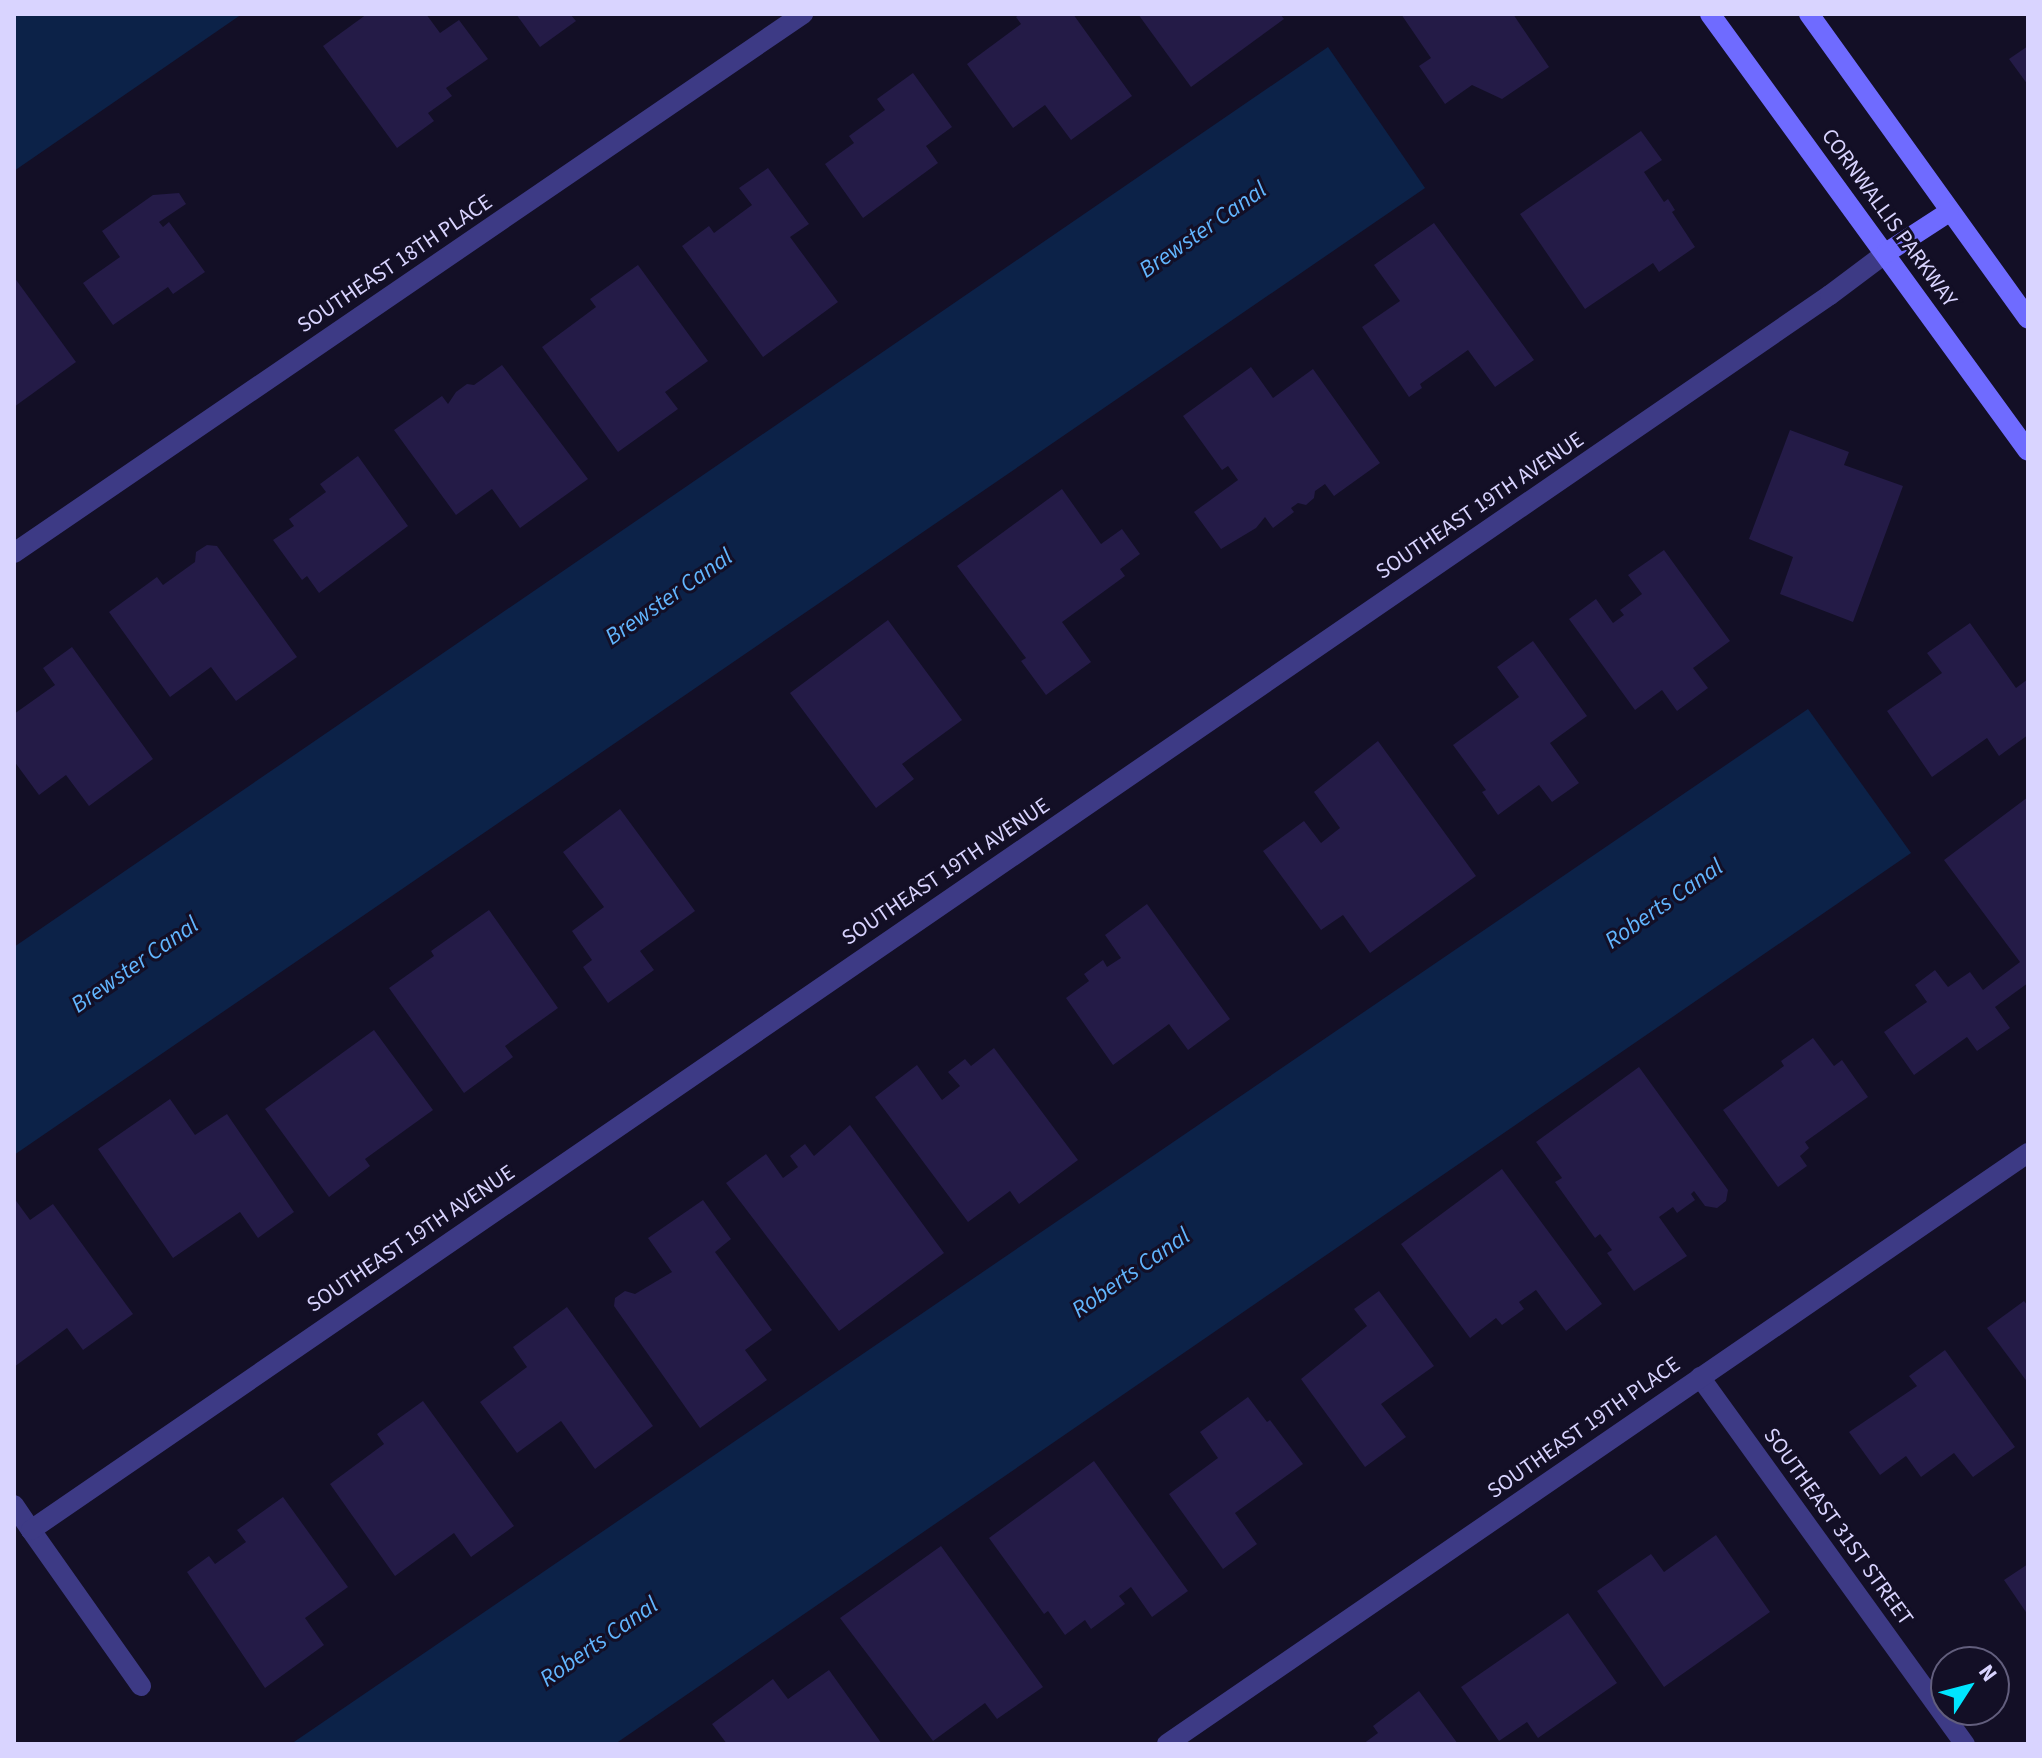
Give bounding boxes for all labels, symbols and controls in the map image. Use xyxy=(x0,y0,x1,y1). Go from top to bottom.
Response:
street label: CORNWALLIS PARKWAY xyxy=(1816,124,1962,312)
water label: Brewster Canal xyxy=(1134,175,1272,285)
street label: SOUTHEAST 18TH PLACE xyxy=(293,189,497,339)
street label: SOUTHEAST 19TH AVENUE xyxy=(1371,427,1589,585)
water label: Brewster Canal xyxy=(600,542,738,652)
street label: SOUTHEAST 19TH AVENUE xyxy=(837,793,1055,951)
water label: Roberts Canal xyxy=(1599,853,1729,955)
water label: Brewster Canal xyxy=(66,910,204,1020)
street label: SOUTHEAST 19TH AVENUE xyxy=(302,1160,520,1318)
water label: Roberts Canal xyxy=(1066,1222,1196,1324)
street label: SOUTHEAST 19TH PLACE xyxy=(1483,1351,1685,1505)
street label: SOUTHEAST 31ST STREET xyxy=(1757,1423,1919,1631)
water label: Roberts Canal xyxy=(534,1591,664,1693)
north arrow xyxy=(1930,1646,2010,1726)
text: N xyxy=(1971,1658,2005,1688)

